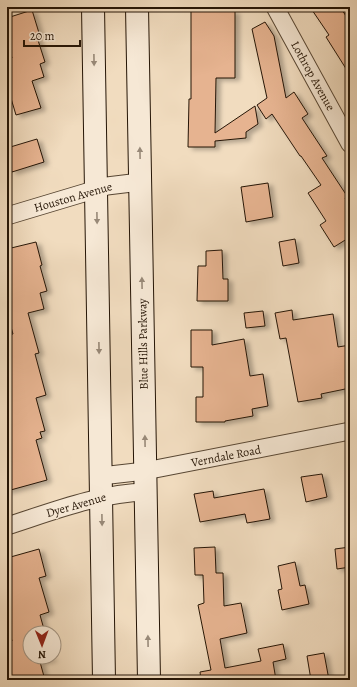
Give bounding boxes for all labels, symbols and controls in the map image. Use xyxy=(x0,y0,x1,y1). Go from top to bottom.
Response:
scale bar xyxy=(24,22,80,48)
text: 20 m xyxy=(30,28,54,44)
street label: Lothrop Avenue xyxy=(287,38,339,114)
one-way arrow xyxy=(91,54,97,67)
one-way arrow xyxy=(137,146,143,159)
street label: Houston Avenue xyxy=(32,178,114,216)
one-way arrow xyxy=(94,212,101,224)
one-way arrow xyxy=(139,276,145,289)
street label: Blue Hills Parkway xyxy=(134,298,152,390)
one-way arrow xyxy=(96,342,102,355)
one-way arrow xyxy=(142,434,148,447)
street label: Verndale Road xyxy=(189,441,263,471)
street label: Dyer Avenue xyxy=(44,489,108,521)
one-way arrow xyxy=(99,514,105,527)
north arrow xyxy=(22,625,62,665)
one-way arrow xyxy=(145,634,151,647)
text: N xyxy=(38,647,46,662)

